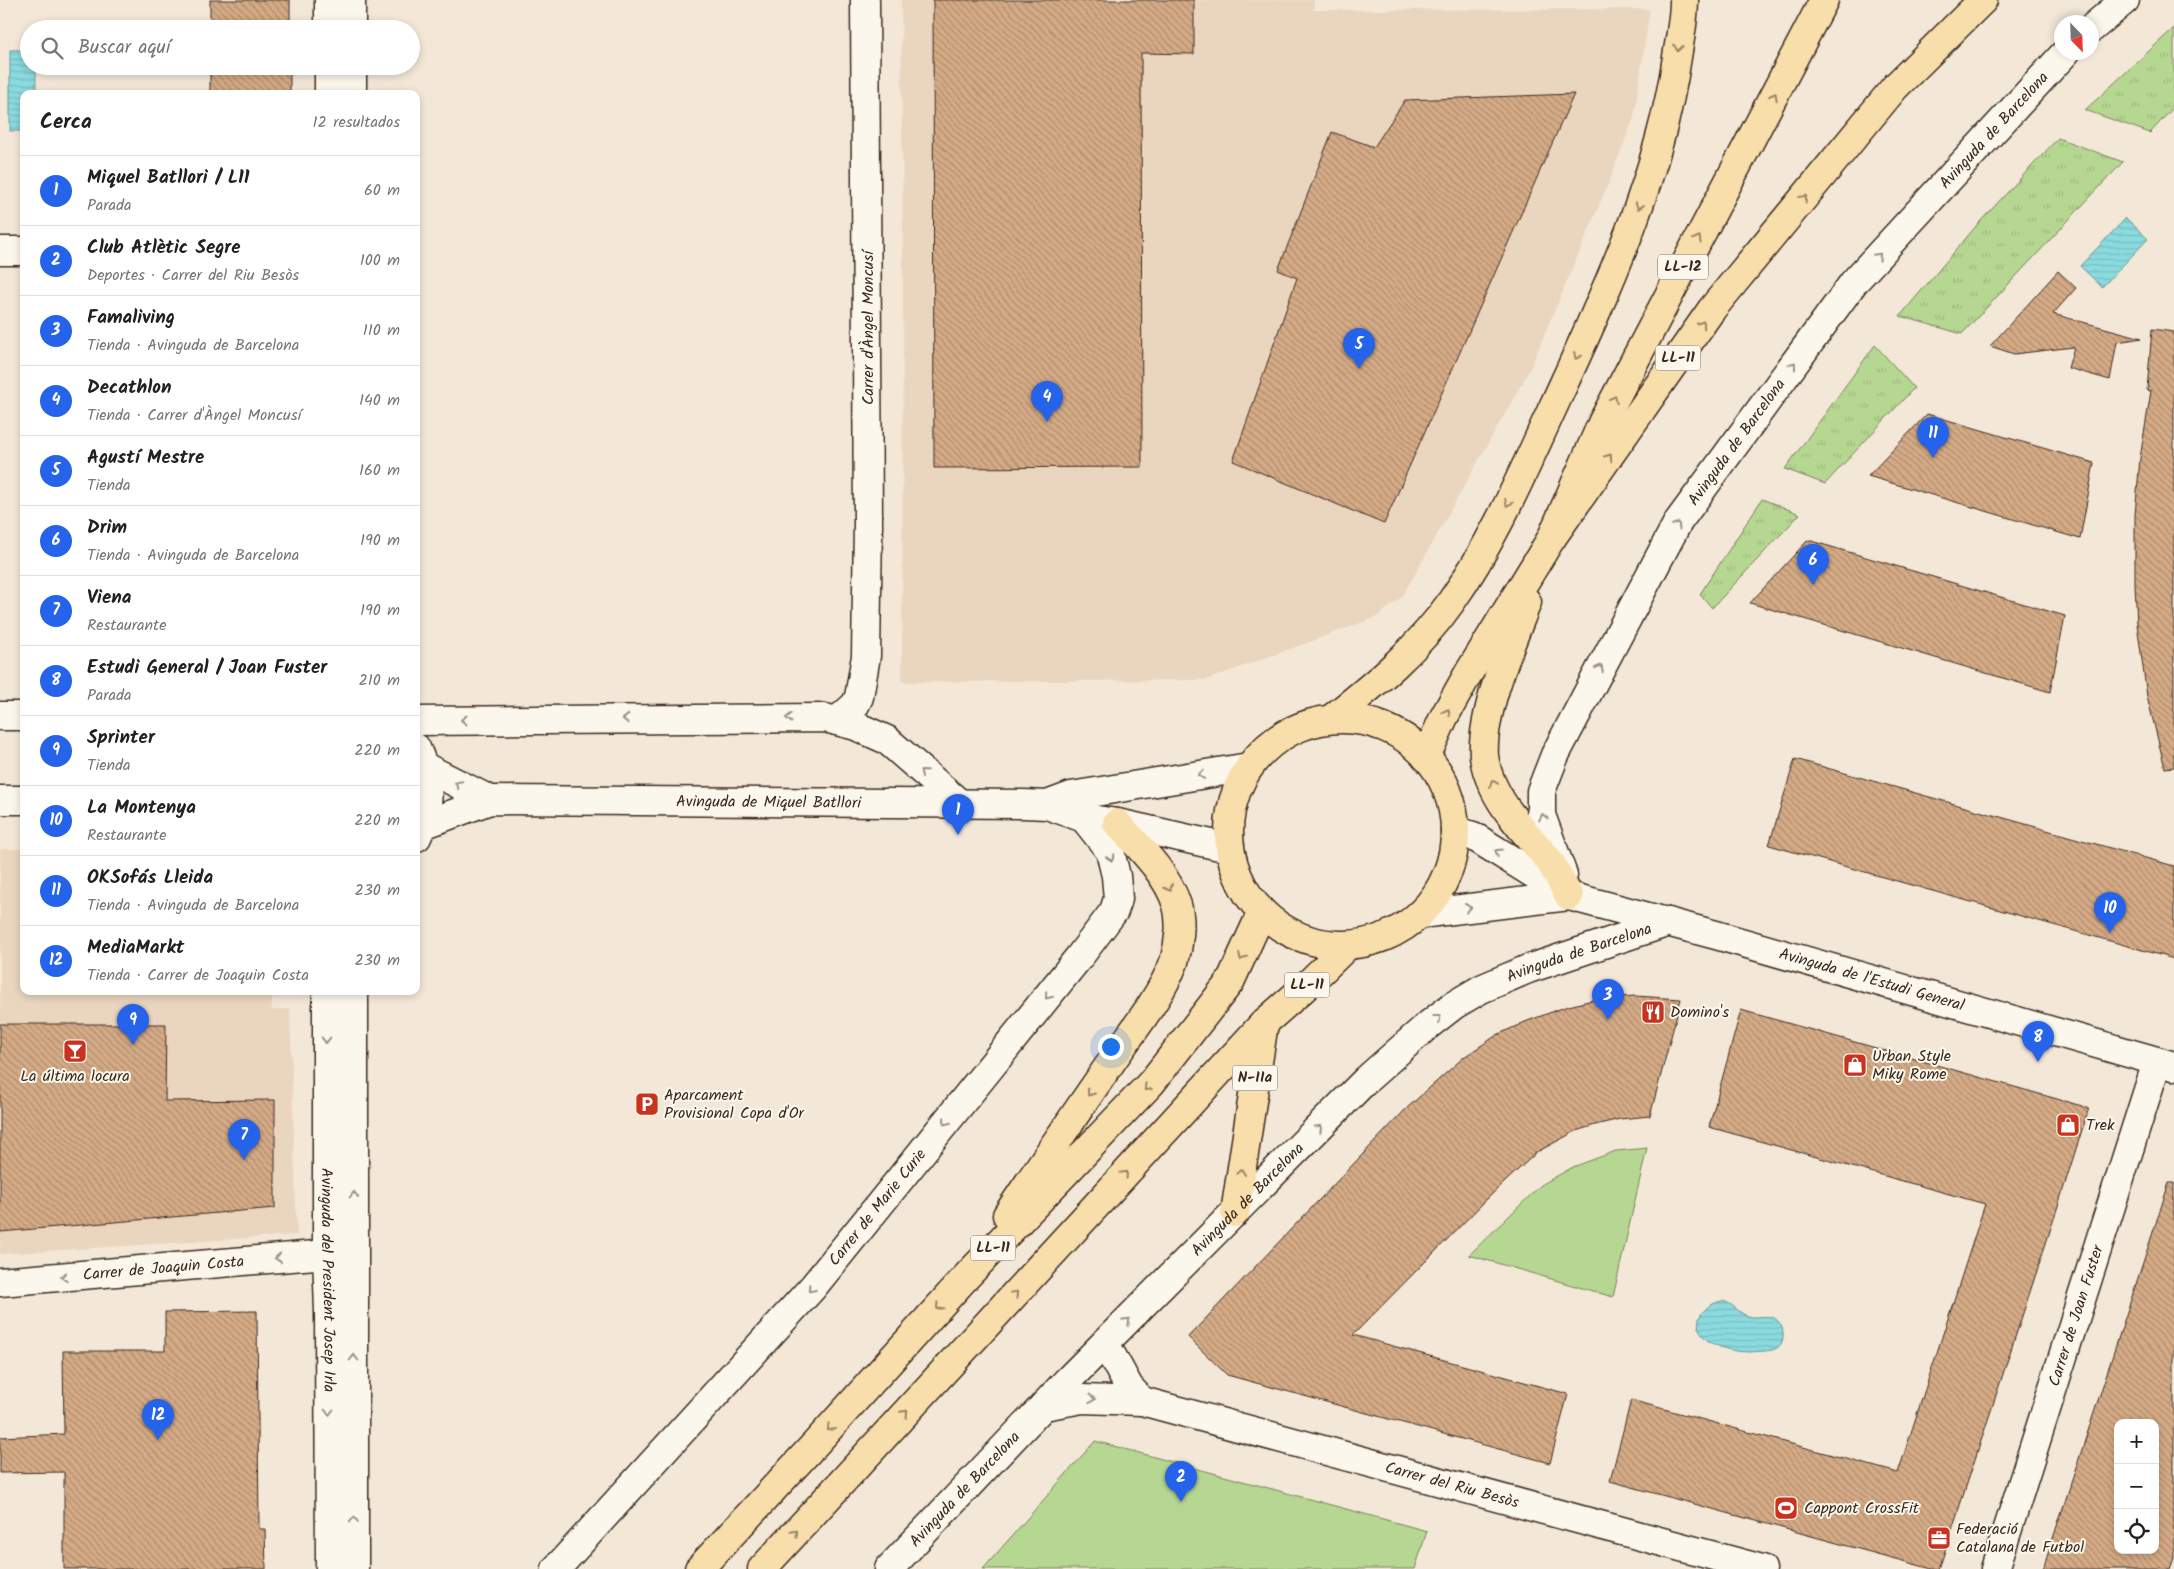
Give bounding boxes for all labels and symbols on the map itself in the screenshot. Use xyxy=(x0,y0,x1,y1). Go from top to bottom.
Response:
north arrow xyxy=(2054,15,2099,60)
one-way arrow xyxy=(1673,45,1684,53)
street label: Avinguda de Barcelona xyxy=(1933,66,2055,195)
one-way arrow xyxy=(1768,92,1778,101)
one-way arrow xyxy=(1799,194,1808,203)
one-way arrow xyxy=(1635,201,1645,209)
one-way arrow xyxy=(1692,236,1702,245)
street label: Carrer d'Àngel Moncusí xyxy=(856,249,881,405)
one-way arrow xyxy=(1872,252,1881,261)
road number: LL-12 xyxy=(1658,254,1708,280)
one-way arrow xyxy=(1696,320,1705,330)
pin: 5 xyxy=(1343,328,1375,369)
road number: LL-11 xyxy=(1656,346,1700,370)
one-way arrow xyxy=(1572,351,1583,360)
one-way arrow xyxy=(1787,361,1796,371)
street label: Avinguda de Barcelona xyxy=(1681,373,1792,511)
pin: 4 xyxy=(1031,381,1063,422)
one-way arrow xyxy=(1608,395,1618,404)
pin: 11 xyxy=(1917,417,1949,458)
one-way arrow xyxy=(1603,453,1612,463)
one-way arrow xyxy=(1503,498,1514,507)
one-way arrow xyxy=(1670,521,1680,530)
pin: 6 xyxy=(1797,544,1829,585)
one-way arrow xyxy=(1594,665,1604,674)
one-way arrow xyxy=(1441,709,1451,718)
one-way arrow xyxy=(784,713,792,723)
one-way arrow xyxy=(622,714,630,724)
one-way arrow xyxy=(459,715,467,725)
one-way arrow xyxy=(920,769,929,778)
one-way arrow xyxy=(1196,769,1205,779)
one-way arrow xyxy=(454,780,463,790)
one-way arrow xyxy=(1489,780,1499,788)
street label: Avinguda de Miquel Batllori xyxy=(676,789,862,815)
pin: 1 xyxy=(942,794,974,835)
one-way arrow xyxy=(1538,812,1548,821)
one-way arrow xyxy=(1494,848,1503,858)
one-way arrow xyxy=(1106,853,1116,861)
one-way arrow xyxy=(1163,883,1173,892)
pin: 10 xyxy=(2094,892,2126,933)
one-way arrow xyxy=(1465,903,1473,914)
street label: Avinguda de Barcelona xyxy=(1502,916,1655,989)
street label: Avinguda de l'Estudi General xyxy=(1776,941,1967,1018)
one-way arrow xyxy=(1237,952,1248,961)
road number: LL-11 xyxy=(1284,972,1330,998)
pin: 3 xyxy=(1592,979,1624,1020)
one-way arrow xyxy=(1046,990,1054,999)
restaurant icon: Domino's xyxy=(1640,999,1666,1025)
place label: Domino's xyxy=(1670,1000,1729,1025)
pin: 9 xyxy=(117,1004,149,1045)
one-way arrow xyxy=(1432,1015,1441,1023)
pin: 8 xyxy=(2022,1021,2054,1062)
your location xyxy=(1098,1034,1124,1060)
one-way arrow xyxy=(321,1036,331,1044)
bar icon: La última locura xyxy=(62,1038,88,1064)
place label: Urban Style Miky Rome xyxy=(1872,1044,1951,1087)
shop icon: Urban Style Miky Rome xyxy=(1842,1052,1868,1078)
place label: La última locura xyxy=(20,1064,130,1089)
road number: N-IIa xyxy=(1232,1066,1278,1090)
one-way arrow xyxy=(1144,1082,1153,1091)
place label: Aparcament Provisional Copa d'Or xyxy=(664,1083,806,1126)
one-way arrow xyxy=(1087,1088,1096,1097)
parking icon: Aparcament Provisional Copa d'Or xyxy=(634,1091,660,1117)
shop icon: Trek xyxy=(2055,1112,2081,1138)
place label: Trek xyxy=(2086,1113,2115,1138)
one-way arrow xyxy=(943,1117,952,1126)
pin: 7 xyxy=(228,1119,260,1160)
one-way arrow xyxy=(1313,1125,1322,1134)
street label: Avinguda de Barcelona xyxy=(1185,1136,1310,1262)
street label: Carrer de Marie Curie xyxy=(822,1143,932,1271)
street label: Avinguda del President Josep Irla xyxy=(314,1168,342,1392)
one-way arrow xyxy=(1235,1168,1246,1176)
one-way arrow xyxy=(1119,1171,1128,1180)
one-way arrow xyxy=(349,1191,359,1199)
road number: LL-11 xyxy=(970,1236,1016,1260)
street label: Carrer de Joan Fuster xyxy=(2042,1240,2111,1389)
street label: Carrer de Joaquin Costa xyxy=(82,1249,245,1287)
one-way arrow xyxy=(274,1252,282,1263)
one-way arrow xyxy=(60,1271,68,1282)
one-way arrow xyxy=(808,1284,817,1293)
one-way arrow xyxy=(1009,1290,1018,1299)
one-way arrow xyxy=(935,1302,944,1311)
one-way arrow xyxy=(1121,1318,1130,1327)
one-way arrow xyxy=(349,1354,359,1362)
one-way arrow xyxy=(1088,1394,1096,1405)
pin: 12 xyxy=(142,1399,174,1440)
one-way arrow xyxy=(324,1409,334,1417)
one-way arrow xyxy=(899,1410,908,1419)
one-way arrow xyxy=(827,1422,836,1431)
street label: Avinguda de Barcelona xyxy=(903,1425,1026,1553)
street label: Carrer del Riu Besòs xyxy=(1382,1455,1522,1515)
pin: 2 xyxy=(1165,1461,1197,1502)
sports icon: Cappont CrossFit xyxy=(1773,1495,1799,1521)
place label: Cappont CrossFit xyxy=(1804,1496,1920,1521)
one-way arrow xyxy=(349,1516,359,1524)
place label: Federació Catalana de Futbol xyxy=(1956,1517,2084,1560)
office icon: Federació Catalana de Futbol xyxy=(1926,1525,1952,1551)
one-way arrow xyxy=(789,1530,798,1539)

